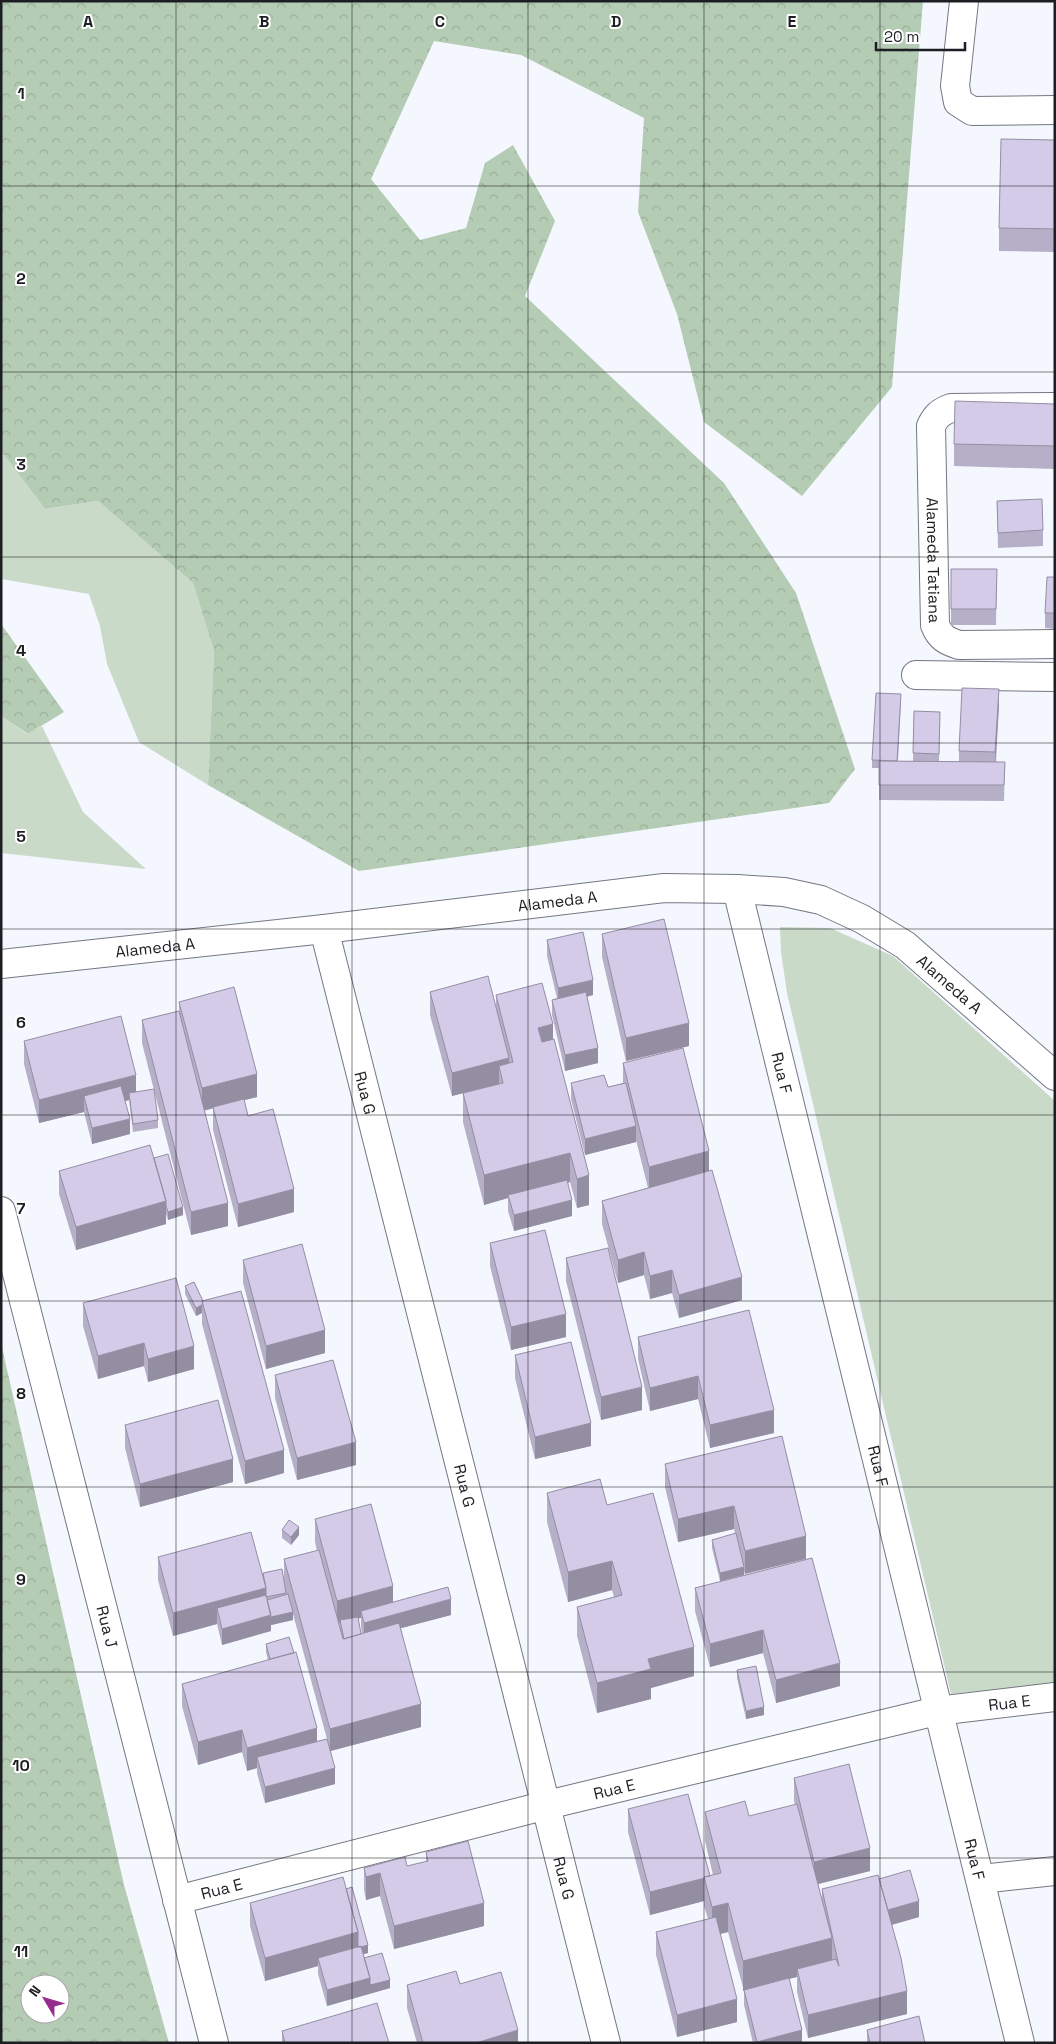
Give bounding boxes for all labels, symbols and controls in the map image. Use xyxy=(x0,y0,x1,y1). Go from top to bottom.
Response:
text: A xyxy=(83,11,93,32)
text: B xyxy=(259,11,269,32)
text: C xyxy=(435,11,445,32)
text: D xyxy=(611,11,621,32)
text: E xyxy=(788,11,797,32)
scale bar xyxy=(876,20,965,52)
text: 20 m xyxy=(884,27,919,46)
text: 1 xyxy=(17,83,25,104)
text: 2 xyxy=(16,268,26,289)
text: 3 xyxy=(16,454,26,475)
street label: Alameda Tatiana xyxy=(921,497,945,623)
text: 4 xyxy=(16,640,26,661)
text: 5 xyxy=(16,826,26,847)
street label: Alameda A xyxy=(517,886,598,917)
street label: Alameda A xyxy=(114,933,196,963)
street label: Alameda A xyxy=(912,950,986,1019)
text: 6 xyxy=(16,1012,26,1033)
street label: Rua F xyxy=(766,1050,797,1096)
street label: Rua G xyxy=(349,1069,381,1117)
text: 7 xyxy=(17,1198,26,1219)
text: 8 xyxy=(16,1383,26,1404)
street label: Rua F xyxy=(863,1443,893,1489)
street label: Rua G xyxy=(449,1462,480,1509)
text: 9 xyxy=(16,1569,26,1590)
street label: Rua J xyxy=(91,1603,122,1650)
street label: Rua E xyxy=(987,1690,1032,1716)
text: 10 xyxy=(12,1755,30,1776)
street label: Rua E xyxy=(591,1774,637,1804)
street label: Rua F xyxy=(959,1837,990,1883)
street label: Rua G xyxy=(548,1854,579,1902)
street label: Rua E xyxy=(199,1874,245,1904)
text: 11 xyxy=(14,1941,28,1962)
north arrow xyxy=(20,1974,70,2024)
text: N xyxy=(25,1982,45,2000)

